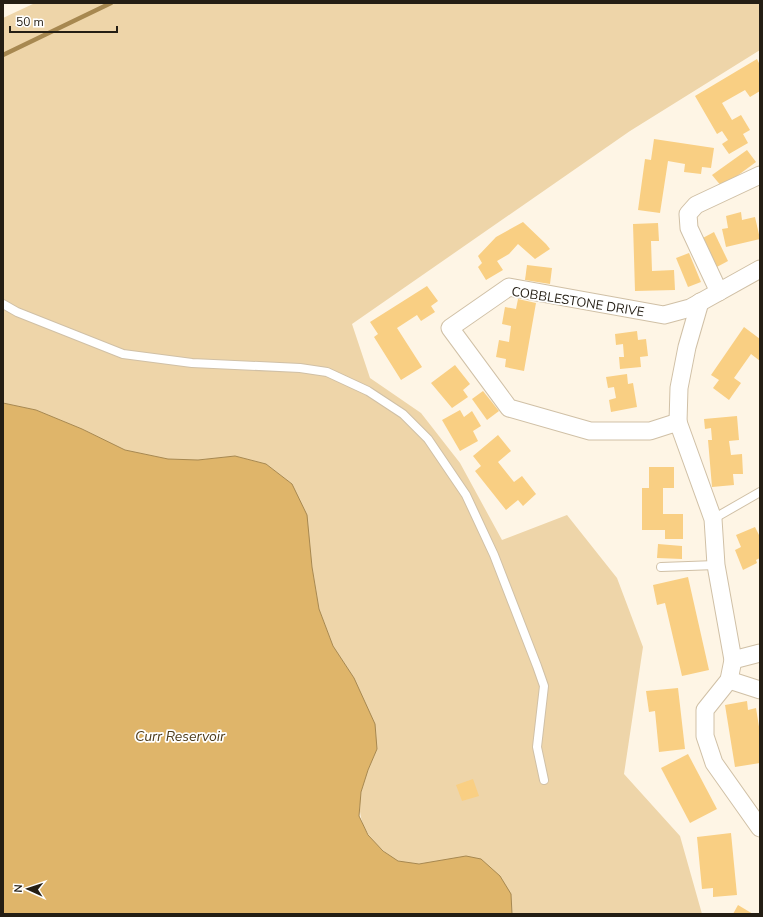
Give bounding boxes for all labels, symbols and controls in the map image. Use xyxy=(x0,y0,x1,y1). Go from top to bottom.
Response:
scale bar xyxy=(10,8,117,34)
text: 50 m xyxy=(16,14,44,30)
street label: COBBLESTONE DRIVE xyxy=(510,283,646,321)
water label: Curr Reservoir xyxy=(135,727,226,746)
north arrow xyxy=(8,869,48,909)
text: N xyxy=(11,884,26,893)

